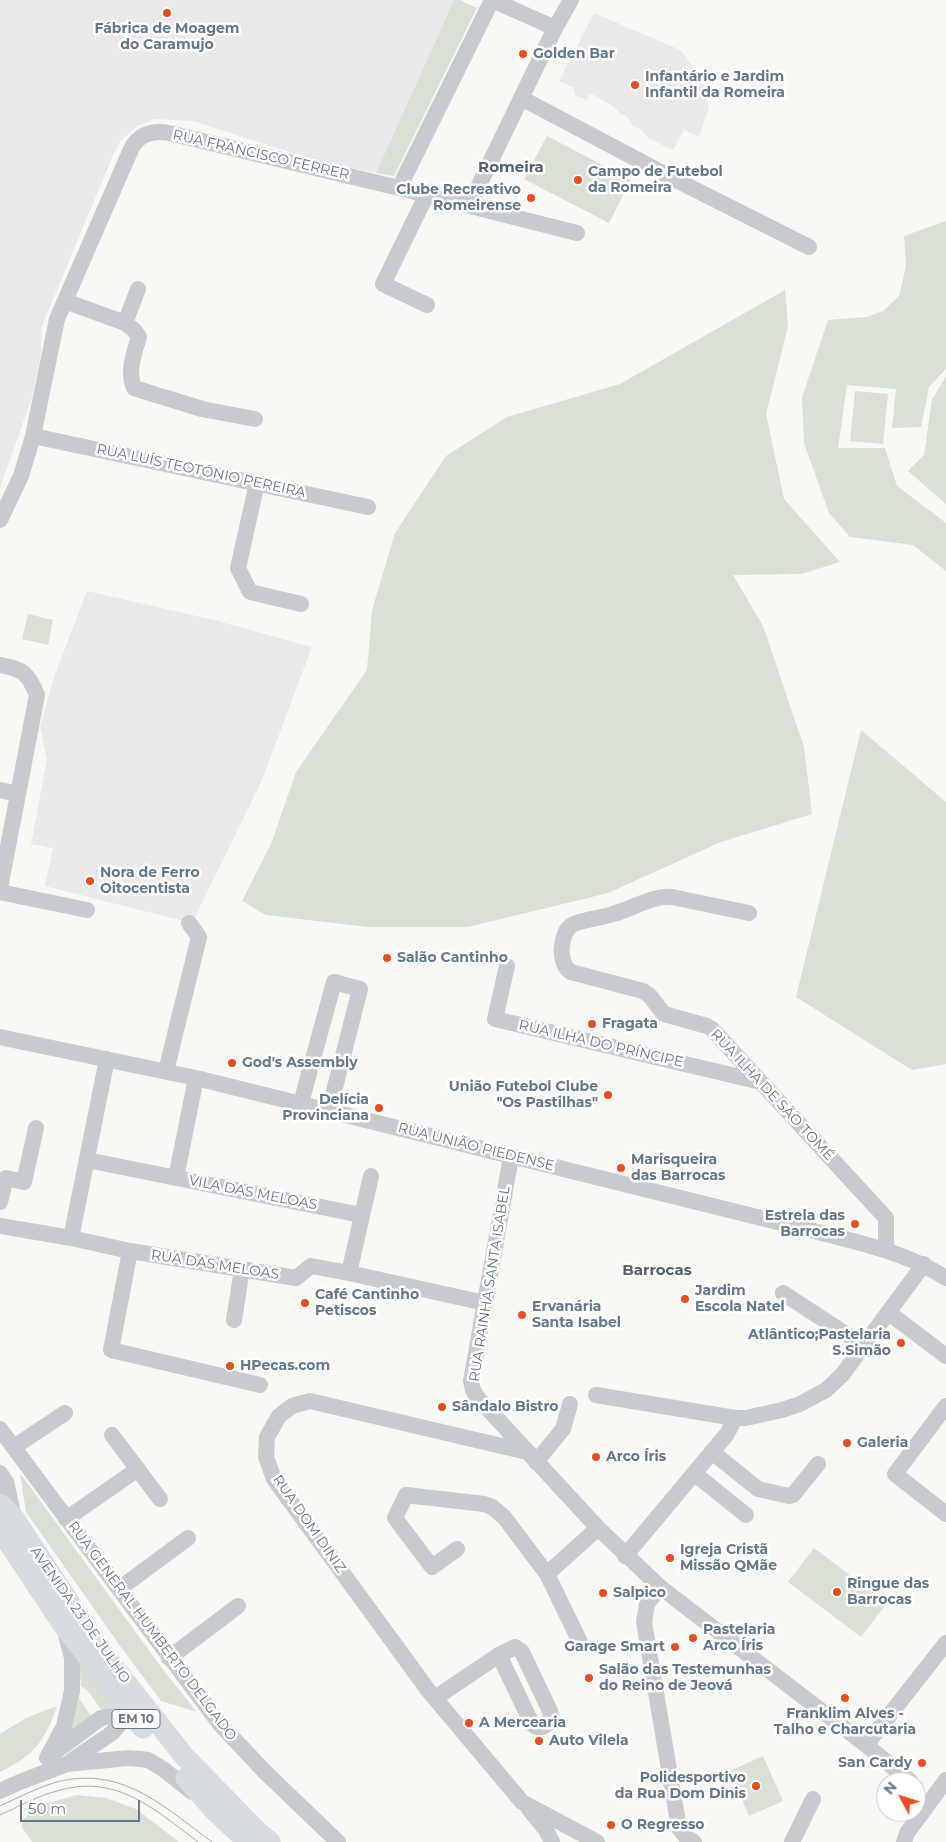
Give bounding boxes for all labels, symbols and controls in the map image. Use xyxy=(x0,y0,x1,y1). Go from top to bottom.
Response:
marker: Fábrica de Moagem do Caramujo xyxy=(161,7,173,19)
place label: Fábrica de Moagem do Caramujo xyxy=(94,21,240,54)
place label: Golden Bar xyxy=(533,46,615,62)
marker: Golden Bar xyxy=(517,48,529,60)
place label: Infantário e Jardim Infantil da Romeira xyxy=(645,69,785,102)
marker: Infantário e Jardim Infantil da Romeira xyxy=(629,79,641,91)
street label: RUA FRANCISCO FERRER xyxy=(171,126,351,184)
district label: Romeira xyxy=(478,159,544,177)
place label: Campo de Futebol da Romeira xyxy=(588,164,723,196)
marker: Campo de Futebol da Romeira xyxy=(572,174,584,186)
place label: Clube Recreativo Romeirense xyxy=(396,182,521,214)
marker: Clube Recreativo Romeirense xyxy=(525,192,537,204)
street label: RUA LUÍS TEOTÓNIO PEREIRA xyxy=(95,441,307,501)
place label: Nora de Ferro Oitocentista xyxy=(100,865,200,898)
marker: Nora de Ferro Oitocentista xyxy=(84,875,96,887)
place label: Salão Cantinho xyxy=(397,950,508,966)
marker: Salão Cantinho xyxy=(381,952,393,964)
place label: Fragata xyxy=(602,1016,658,1032)
street label: RUA ILHA DO PRÍNCIPE xyxy=(517,1017,685,1071)
marker: Fragata xyxy=(586,1018,598,1030)
street label: RUA ILHA DE SÃO TOMÉ xyxy=(707,1026,837,1164)
place label: God's Assembly xyxy=(242,1055,358,1071)
marker: God's Assembly xyxy=(226,1057,238,1069)
place label: União Futebol Clube "Os Pastilhas" xyxy=(449,1079,598,1112)
marker: União Futebol Clube "Os Pastilhas" xyxy=(602,1089,614,1101)
place label: Delícia Provinciana xyxy=(282,1092,369,1124)
marker: Delícia Provinciana xyxy=(373,1102,385,1114)
street label: RUA UNIÃO PIEDENSE xyxy=(396,1119,556,1175)
place label: Marisqueira das Barrocas xyxy=(631,1152,725,1184)
marker: Marisqueira das Barrocas xyxy=(615,1162,627,1174)
street label: VILA DAS MELOAS xyxy=(187,1172,319,1214)
street label: RUA RAINHA SANTA ISABEL xyxy=(466,1185,514,1383)
place label: Estrela das Barrocas xyxy=(765,1208,845,1240)
marker: Estrela das Barrocas xyxy=(849,1218,861,1230)
street label: RUA DAS MELOAS xyxy=(150,1247,280,1283)
district label: Barrocas xyxy=(622,1262,692,1280)
place label: Jardim Escola Natel xyxy=(695,1283,785,1315)
place label: Café Cantinho Petiscos xyxy=(315,1287,419,1320)
marker: Jardim Escola Natel xyxy=(679,1293,691,1305)
marker: Café Cantinho Petiscos xyxy=(299,1297,311,1309)
place label: Ervanária Santa Isabel xyxy=(532,1299,621,1331)
marker: Ervanária Santa Isabel xyxy=(516,1309,528,1321)
place label: Atlântico;Pastelaria S.Simão xyxy=(748,1327,891,1360)
marker: Atlântico;Pastelaria S.Simão xyxy=(895,1337,907,1349)
place label: HPecas.com xyxy=(240,1358,330,1374)
marker: HPecas.com xyxy=(224,1360,236,1372)
place label: Sândalo Bistro xyxy=(452,1399,559,1415)
marker: Sândalo Bistro xyxy=(436,1401,448,1413)
place label: Galeria xyxy=(857,1435,908,1451)
marker: Galeria xyxy=(841,1437,853,1449)
place label: Arco Íris xyxy=(606,1449,666,1465)
marker: Arco Íris xyxy=(590,1451,602,1463)
street label: RUA DOM DINIZ xyxy=(269,1472,349,1576)
street label: RUA GENERAL HUMBERTO DELGADO xyxy=(64,1518,240,1744)
place label: Igreja Cristã Missão QMãe xyxy=(680,1542,777,1574)
street label: AVENIDA 23 DE JULHO xyxy=(26,1544,134,1686)
marker: Igreja Cristã Missão QMãe xyxy=(664,1552,676,1564)
place label: Ringue das Barrocas xyxy=(847,1576,929,1608)
place label: Salpico xyxy=(613,1585,666,1601)
marker: Ringue das Barrocas xyxy=(831,1586,843,1598)
marker: Salpico xyxy=(597,1587,609,1599)
place label: Pastelaria Arco Íris xyxy=(703,1622,775,1654)
marker: Pastelaria Arco Íris xyxy=(687,1632,699,1644)
place label: Garage Smart xyxy=(564,1639,665,1655)
marker: Garage Smart xyxy=(669,1641,681,1653)
place label: Salão das Testemunhas do Reino de Jeová xyxy=(599,1662,771,1694)
marker: Salão das Testemunhas do Reino de Jeová xyxy=(583,1672,595,1684)
marker: Franklim Alves - Talho e Charcutaria xyxy=(839,1692,851,1704)
place label: Franklim Alves - Talho e Charcutaria xyxy=(774,1706,916,1738)
road number: EM 10 xyxy=(112,1710,160,1728)
place label: A Mercearia xyxy=(479,1715,566,1731)
marker: A Mercearia xyxy=(463,1717,475,1729)
place label: Auto Vilela xyxy=(549,1733,629,1749)
marker: Auto Vilela xyxy=(533,1735,545,1747)
place label: San Cardy xyxy=(838,1755,912,1771)
marker: San Cardy xyxy=(916,1757,928,1769)
place label: Polidesportivo da Rua Dom Dinis xyxy=(615,1770,746,1802)
north arrow xyxy=(876,1772,926,1822)
text: N xyxy=(880,1778,901,1798)
marker: Polidesportivo da Rua Dom Dinis xyxy=(750,1780,762,1792)
scale bar xyxy=(22,1790,142,1822)
text: 50 m xyxy=(28,1799,66,1818)
place label: O Regresso xyxy=(621,1817,704,1833)
marker: O Regresso xyxy=(605,1819,617,1831)

